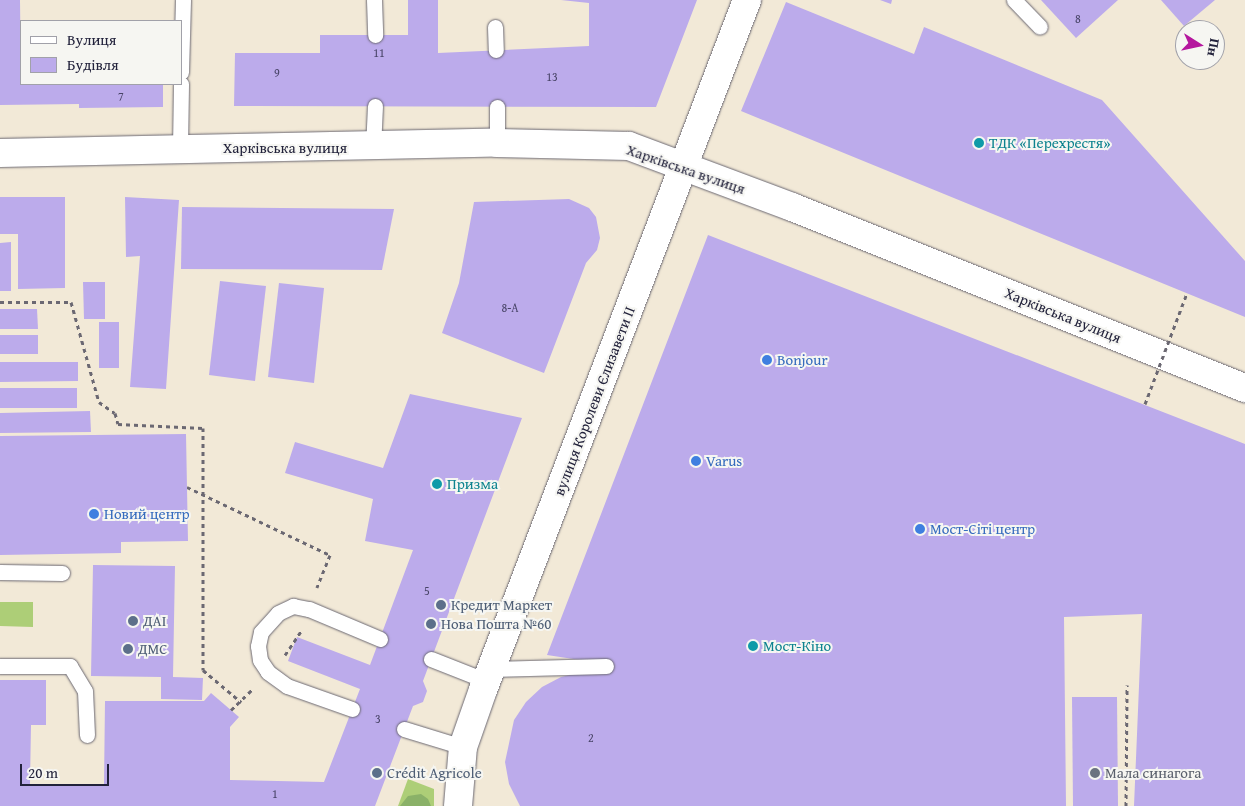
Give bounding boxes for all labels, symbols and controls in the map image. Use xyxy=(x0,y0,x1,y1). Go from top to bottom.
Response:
house number: 8 xyxy=(1075,12,1081,26)
legend xyxy=(20,20,182,85)
north arrow xyxy=(1175,20,1225,70)
text: Вулиця xyxy=(67,29,116,50)
text: Пн xyxy=(1202,37,1225,58)
house number: 11 xyxy=(373,46,385,60)
text: Будівля xyxy=(67,54,119,75)
house number: 9 xyxy=(274,66,280,80)
house number: 13 xyxy=(546,70,558,84)
house number: 7 xyxy=(118,90,124,104)
place label: ТДК «Перехрестя» xyxy=(989,134,1110,152)
marker: ТДК «Перехрестя» xyxy=(973,137,985,149)
street label: Харківська вулиця xyxy=(223,139,347,157)
street label: Харківська вулиця xyxy=(624,140,748,198)
street label: Харківська вулиця xyxy=(1002,283,1124,347)
house number: 8-А xyxy=(501,301,519,315)
street label: вулиця Королеви Єлизавети ІІ xyxy=(550,304,638,498)
place label: Bonjour xyxy=(777,351,828,369)
marker: Bonjour xyxy=(761,354,773,366)
place label: Varus xyxy=(706,452,742,470)
marker: Varus xyxy=(690,455,702,467)
place label: Призма xyxy=(447,475,498,493)
marker: Призма xyxy=(431,478,443,490)
place label: Новий центр xyxy=(104,505,190,523)
marker: Новий центр xyxy=(88,508,100,520)
place label: Мост-Сіті центр xyxy=(930,520,1035,538)
marker: Мост-Сіті центр xyxy=(914,523,926,535)
house number: 5 xyxy=(424,584,430,598)
place label: Кредит Маркет xyxy=(451,596,552,614)
marker: Кредит Маркет xyxy=(435,599,447,611)
place label: ДАІ xyxy=(143,612,166,630)
marker: ДАІ xyxy=(127,615,139,627)
place label: Нова Пошта №60 xyxy=(441,615,551,633)
marker: Нова Пошта №60 xyxy=(425,618,437,630)
place label: Мост-Кіно xyxy=(763,637,831,655)
place label: ДМС xyxy=(138,640,168,658)
marker: Мост-Кіно xyxy=(747,640,759,652)
marker: ДМС xyxy=(122,643,134,655)
house number: 3 xyxy=(375,712,381,726)
house number: 2 xyxy=(588,731,594,745)
scale bar xyxy=(22,754,111,786)
text: 20 m xyxy=(28,762,58,783)
place label: Crédit Agricole xyxy=(387,764,482,782)
place label: Мала синагога xyxy=(1105,764,1202,782)
marker: Crédit Agricole xyxy=(371,767,383,779)
marker: Мала синагога xyxy=(1089,767,1101,779)
house number: 1 xyxy=(272,787,278,801)

